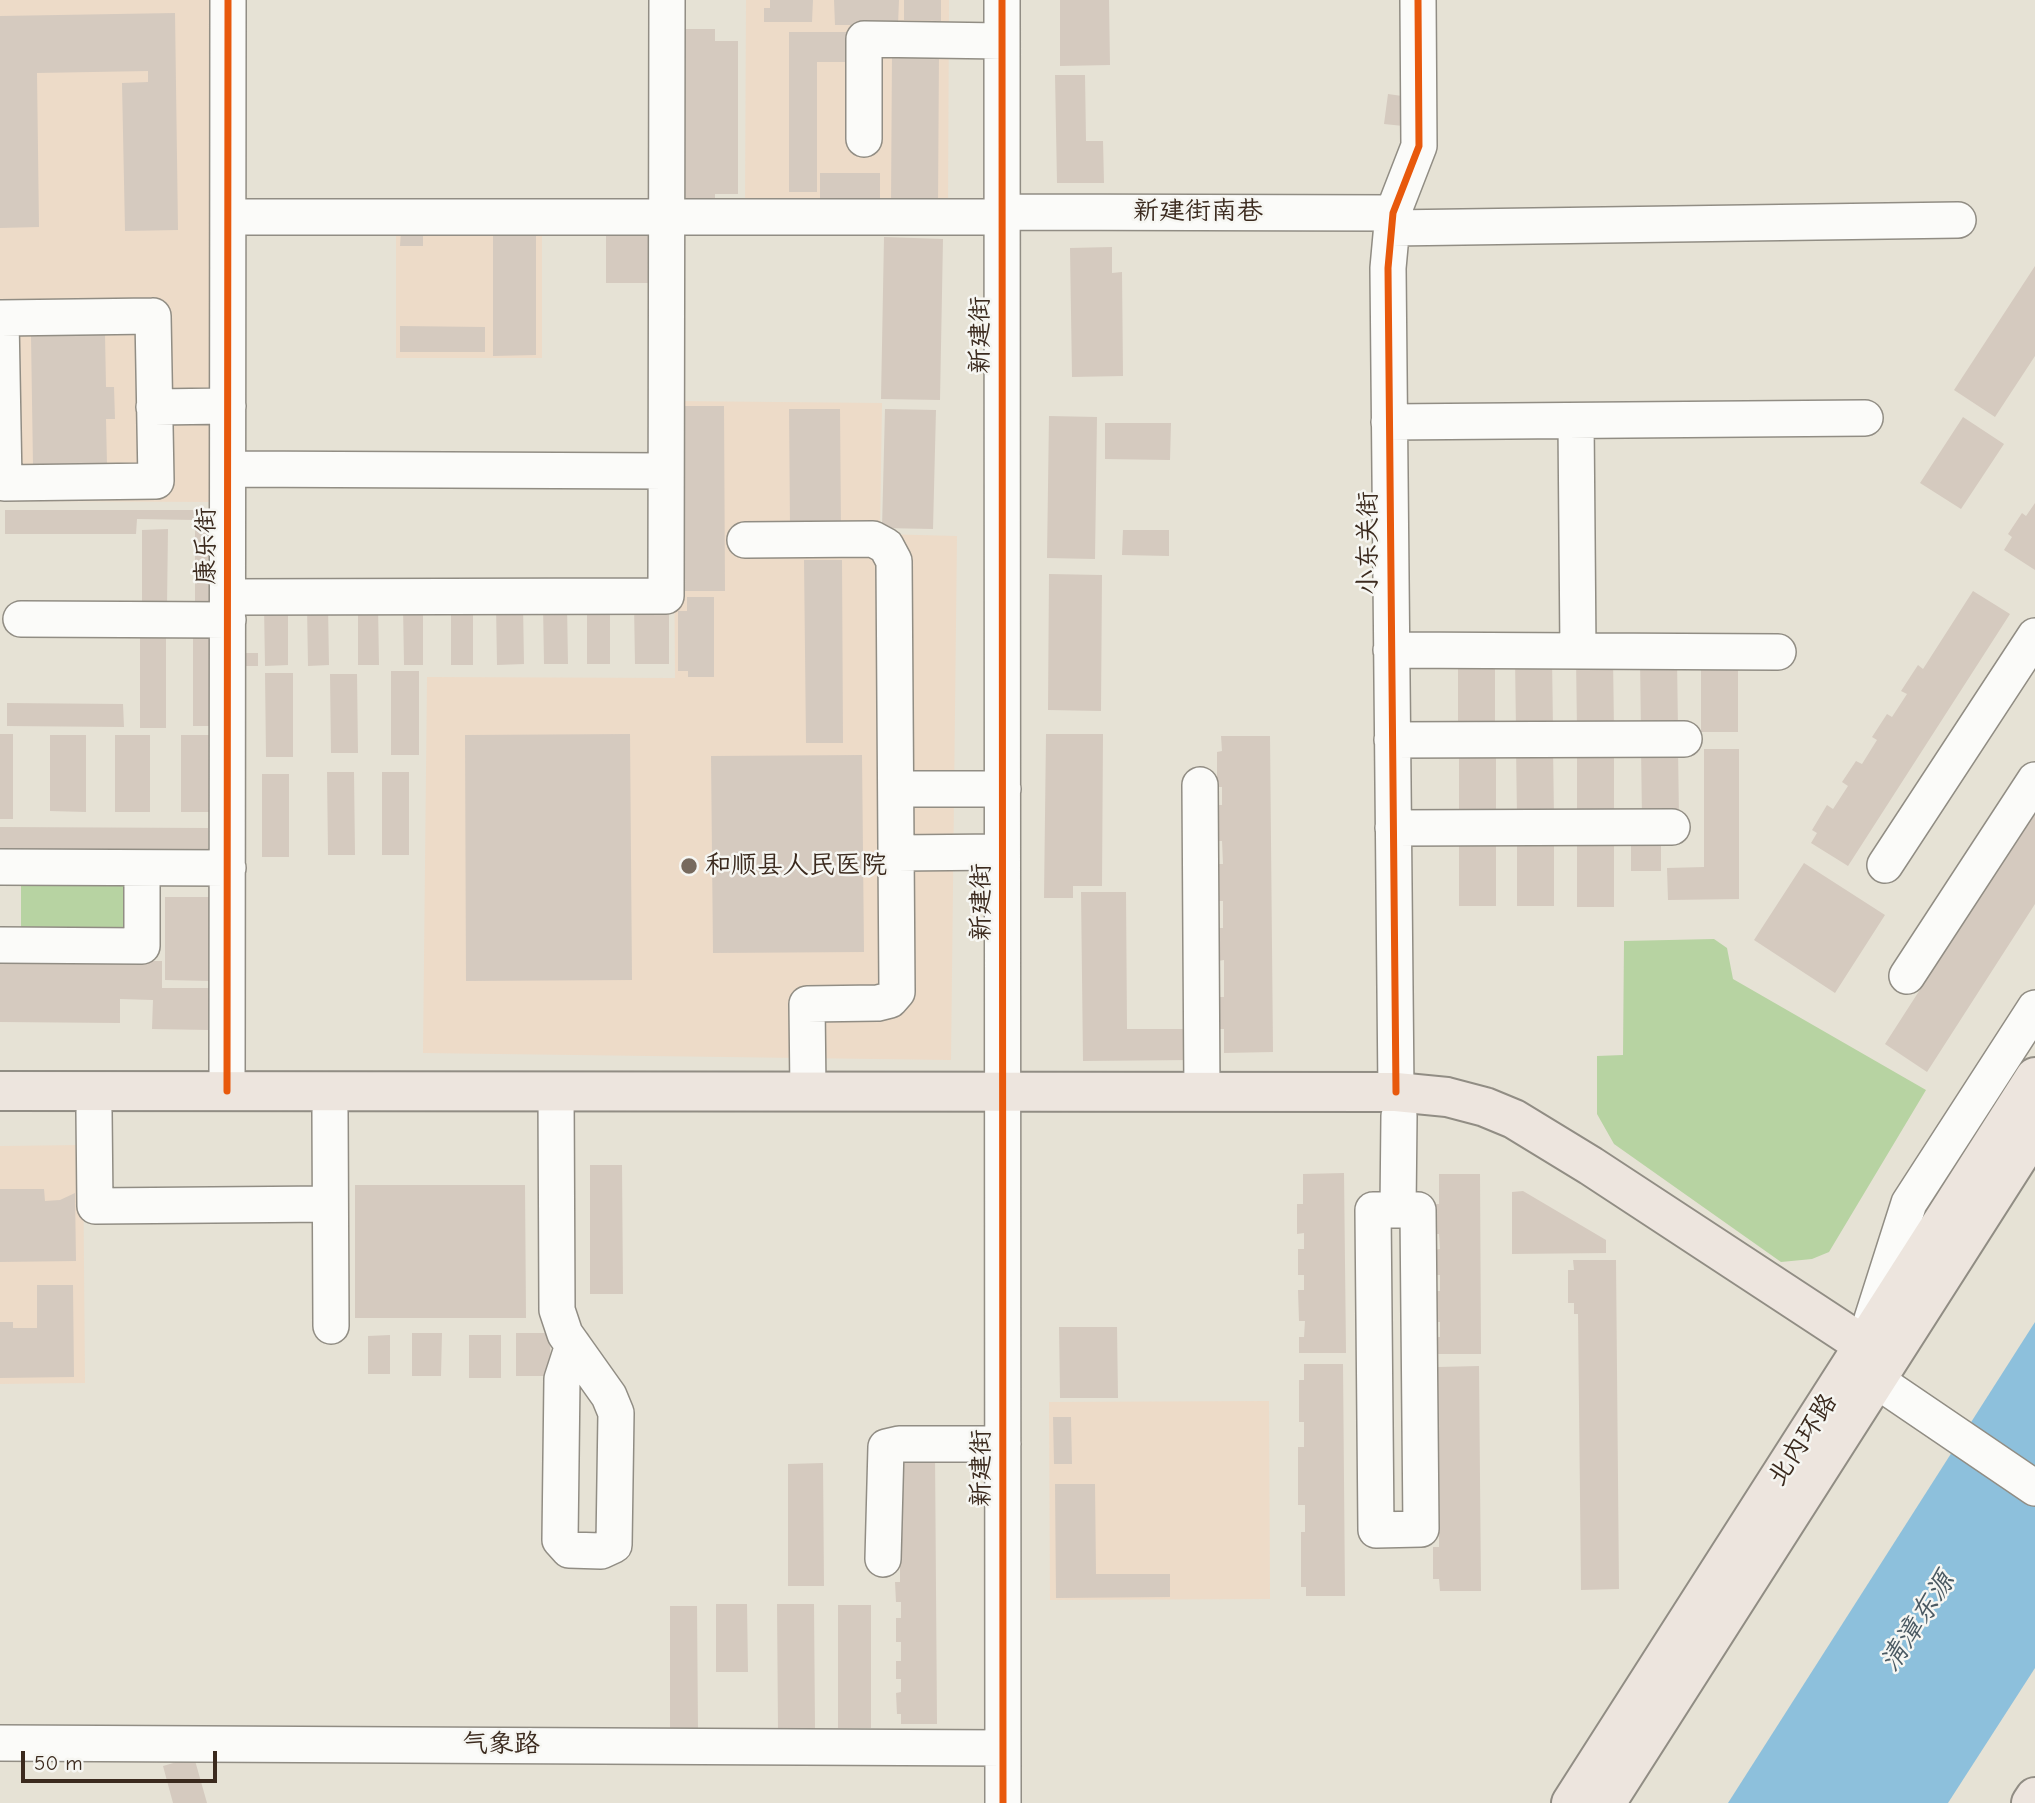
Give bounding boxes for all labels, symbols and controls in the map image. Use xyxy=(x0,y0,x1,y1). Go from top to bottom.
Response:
street label: 新建街南巷 xyxy=(1133,196,1263,228)
street label: 新建街 xyxy=(965,296,997,374)
street label: 小东关街 xyxy=(1353,491,1385,595)
street label: 康乐街 xyxy=(191,507,223,585)
place label: 和顺县人民医院 xyxy=(705,850,887,882)
marker: 和顺县人民医院 xyxy=(679,856,699,876)
street label: 新建街 xyxy=(966,863,998,941)
street label: 北内环路 xyxy=(1762,1388,1844,1492)
street label: 新建街 xyxy=(966,1429,998,1507)
water label: 清漳东源 xyxy=(1873,1566,1963,1678)
street label: 气象路 xyxy=(462,1729,540,1761)
scale bar xyxy=(24,1736,220,1780)
text: 50 m xyxy=(34,1751,83,1775)

